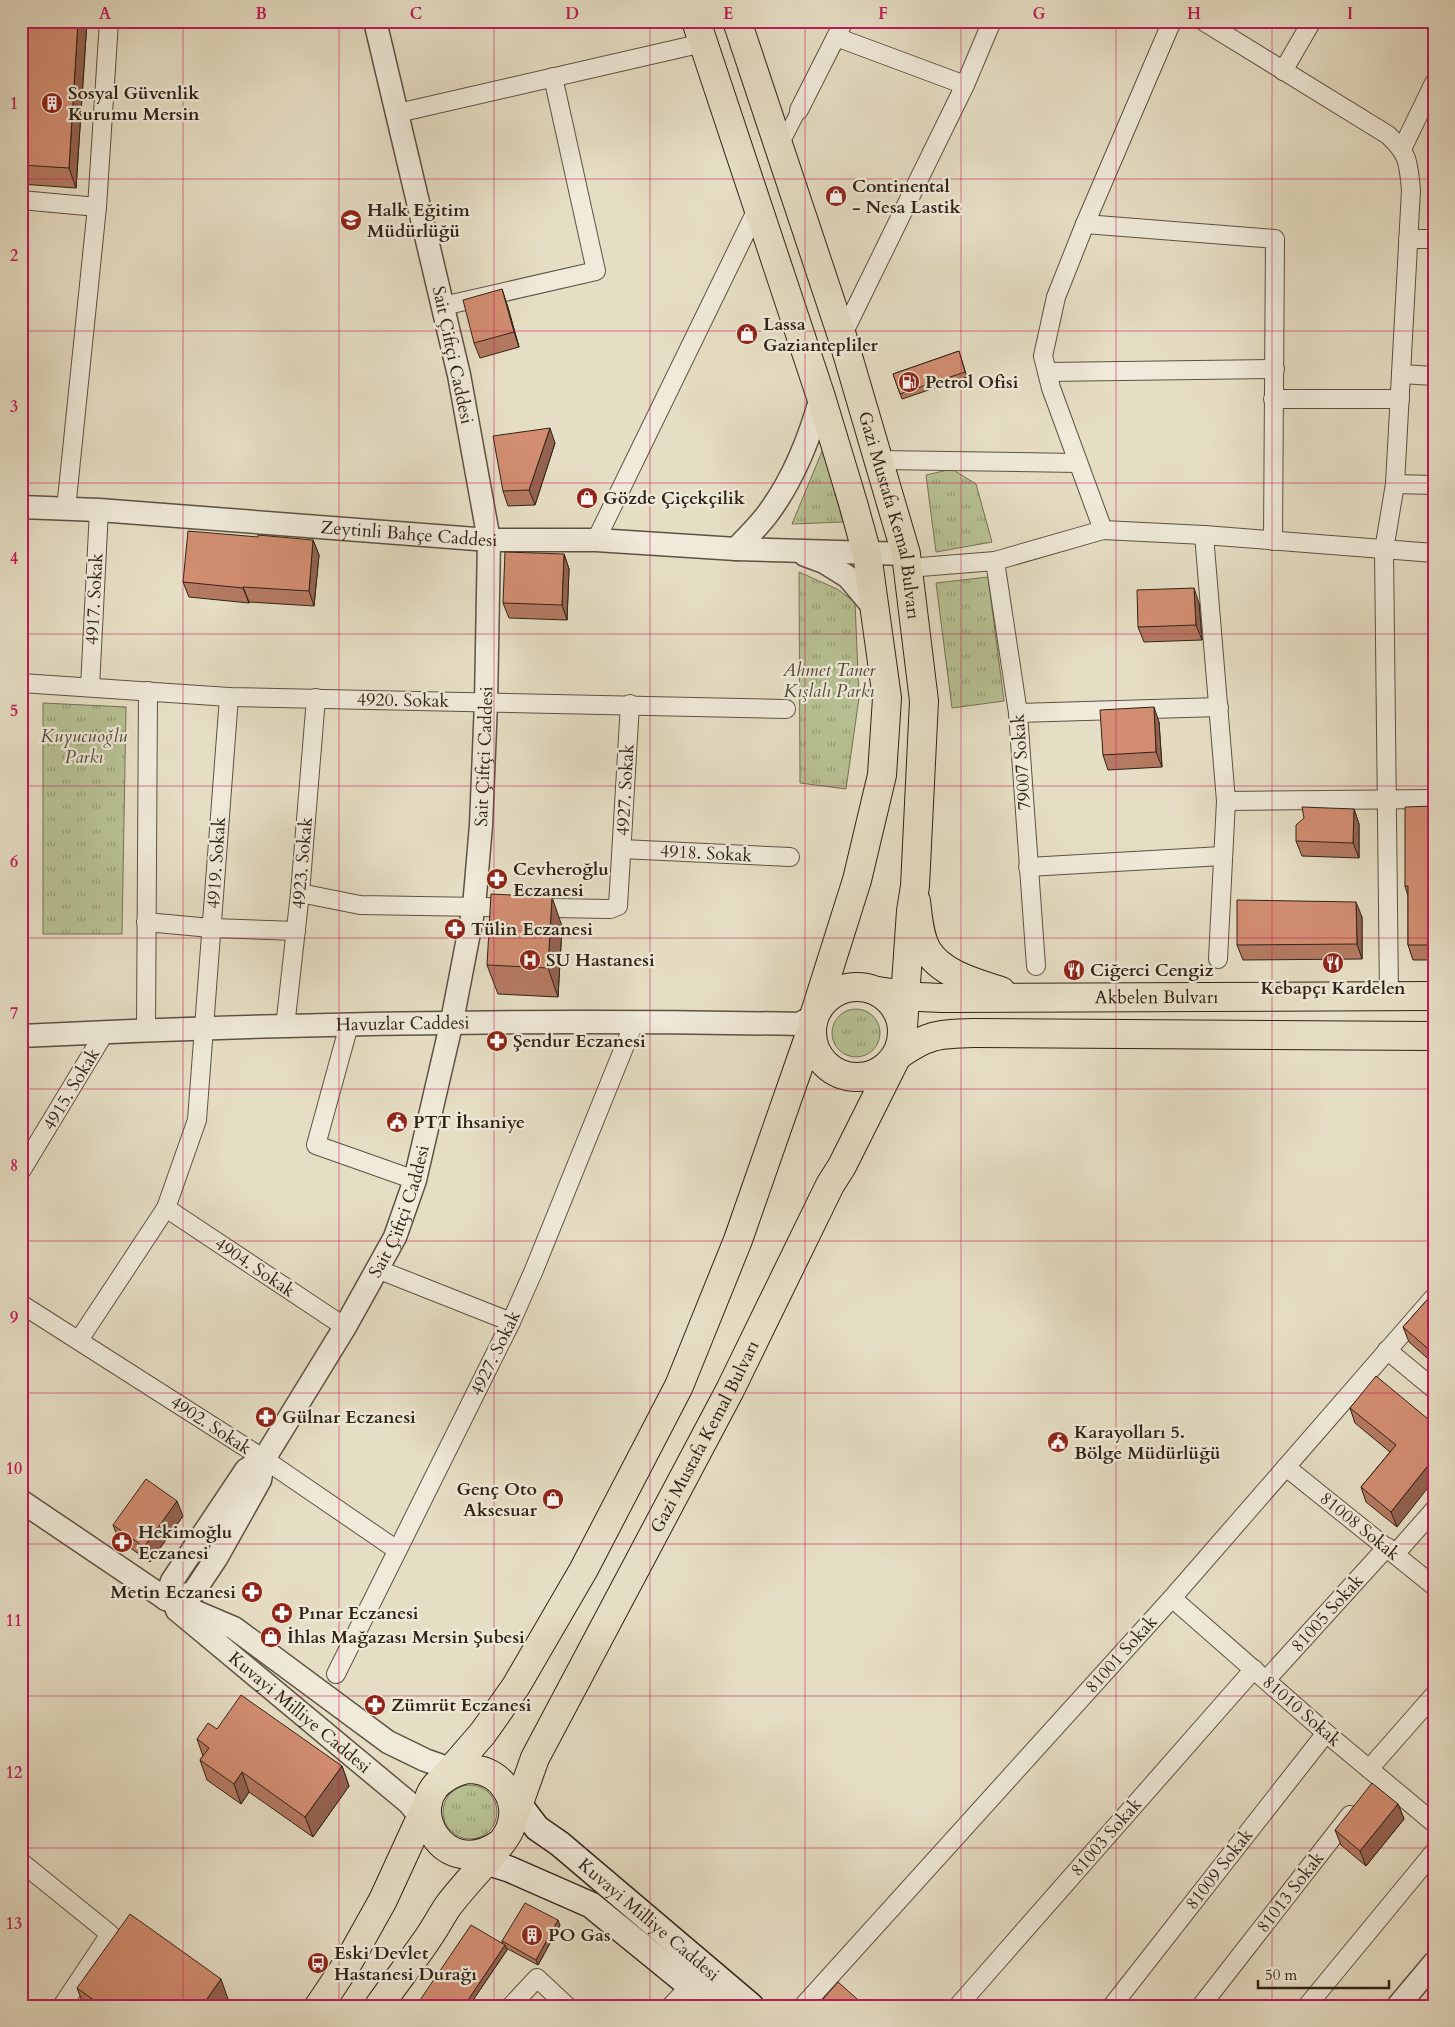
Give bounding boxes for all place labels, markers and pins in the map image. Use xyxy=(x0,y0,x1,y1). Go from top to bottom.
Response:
place label: Sosyal Güvenlik Kurumu Mersin xyxy=(68,81,200,127)
building icon: Sosyal Güvenlik Kurumu Mersin xyxy=(40,91,64,115)
place label: Continental - Nesa Lastik xyxy=(852,174,961,220)
shop icon: Continental - Nesa Lastik xyxy=(824,184,848,208)
place label: Halk Eğitim Müdürlüğü xyxy=(367,198,470,244)
school or university icon: Halk Eğitim Müdürlüğü xyxy=(339,208,363,232)
place label: Lassa Gaziantepliler xyxy=(763,312,879,358)
shop icon: Lassa Gaziantepliler xyxy=(735,322,759,346)
fuel station icon: Petrol Ofisi xyxy=(897,370,921,394)
place label: Petrol Ofisi xyxy=(925,370,1019,395)
shop icon: Gözde Çiçekçilik xyxy=(575,486,599,510)
place label: Gözde Çiçekçilik xyxy=(603,486,746,511)
place label: Cevheroğlu Eczanesi xyxy=(513,857,609,903)
pharmacy icon: Cevheroğlu Eczanesi xyxy=(485,867,509,891)
pharmacy icon: Tülin Eczanesi xyxy=(443,917,467,941)
place label: Tülin Eczanesi xyxy=(471,917,593,942)
hospital icon: SU Hastanesi xyxy=(518,948,542,972)
place label: SU Hastanesi xyxy=(546,948,655,973)
restaurant icon: Kebapçı Kardelen xyxy=(1321,951,1345,975)
restaurant icon: Ciğerci Cengiz xyxy=(1062,958,1086,982)
place label: Ciğerci Cengiz xyxy=(1090,958,1214,983)
place label: Kebapçı Kardelen xyxy=(1260,976,1406,1001)
pharmacy icon: Şendur Eczanesi xyxy=(485,1029,509,1053)
place label: Şendur Eczanesi xyxy=(513,1029,646,1054)
public building icon: PTT İhsaniye xyxy=(385,1110,409,1134)
place label: PTT İhsaniye xyxy=(413,1110,525,1135)
pharmacy icon: Gülnar Eczanesi xyxy=(254,1405,278,1429)
place label: Gülnar Eczanesi xyxy=(282,1405,416,1430)
place label: Karayolları 5. Bölge Müdürlüğü xyxy=(1074,1420,1221,1466)
public building icon: Karayolları 5. Bölge Müdürlüğü xyxy=(1046,1430,1070,1454)
place label: Genç Oto Aksesuar xyxy=(456,1477,538,1523)
shop icon: Genç Oto Aksesuar xyxy=(541,1487,565,1511)
place label: Hekimoğlu Eczanesi xyxy=(138,1520,233,1566)
pharmacy icon: Hekimoğlu Eczanesi xyxy=(110,1530,134,1554)
place label: Metin Eczanesi xyxy=(110,1580,236,1605)
pharmacy icon: Metin Eczanesi xyxy=(240,1580,264,1604)
pharmacy icon: Pınar Eczanesi xyxy=(270,1601,294,1625)
place label: Pınar Eczanesi xyxy=(298,1601,419,1626)
shop icon: İhlas Mağazası Mersin Şubesi xyxy=(259,1625,283,1649)
place label: İhlas Mağazası Mersin Şubesi xyxy=(287,1625,525,1650)
pharmacy icon: Zümrüt Eczanesi xyxy=(363,1693,387,1717)
place label: Zümrüt Eczanesi xyxy=(391,1693,532,1718)
building icon: PO Gas xyxy=(520,1923,544,1947)
place label: PO Gas xyxy=(548,1923,611,1948)
place label: Eski Devlet Hastanesi Durağı xyxy=(334,1941,477,1987)
bus stop icon: Eski Devlet Hastanesi Durağı xyxy=(306,1951,330,1975)

